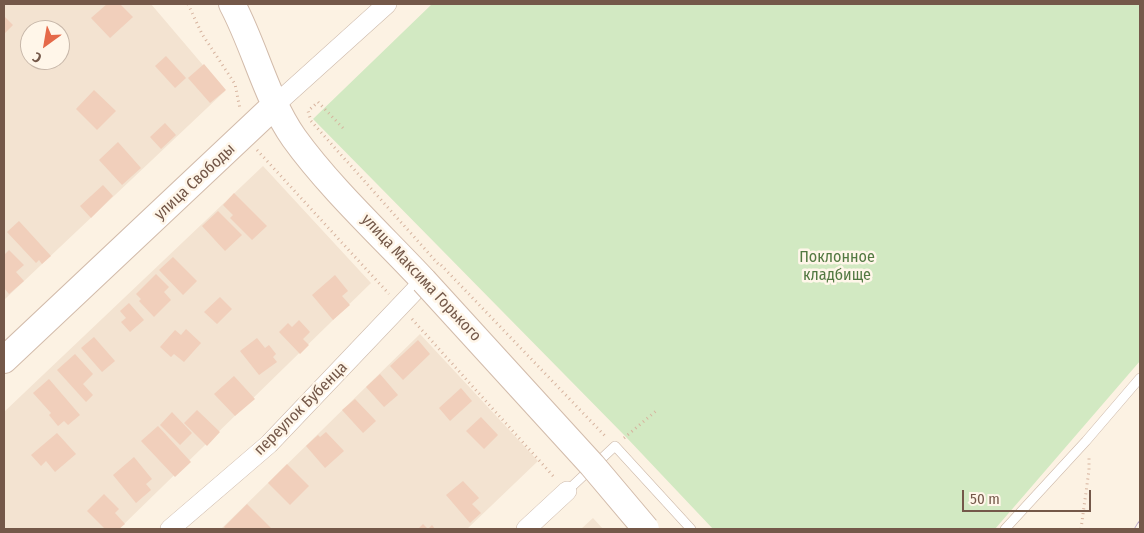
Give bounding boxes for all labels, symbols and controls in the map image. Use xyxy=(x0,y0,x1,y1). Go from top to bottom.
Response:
north arrow xyxy=(20,20,70,70)
text: С xyxy=(30,48,45,66)
street label: улица Свободы xyxy=(151,140,239,224)
street label: улица Максима Горького xyxy=(357,210,485,346)
park label: Поклонное кладбище xyxy=(799,248,875,286)
street label: переулок Бубенца xyxy=(250,358,352,460)
scale bar xyxy=(964,480,1093,512)
text: 50 m xyxy=(970,490,1000,508)

